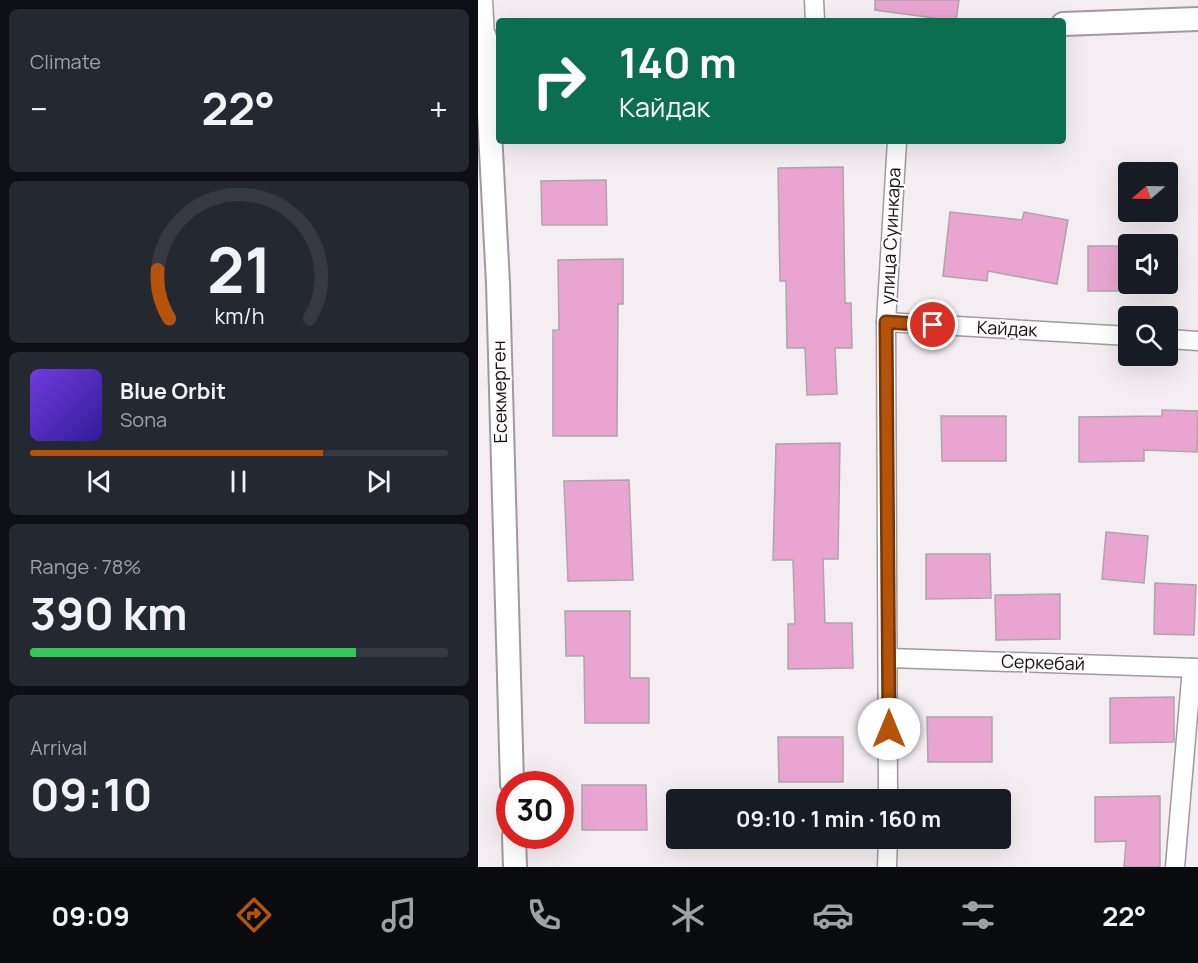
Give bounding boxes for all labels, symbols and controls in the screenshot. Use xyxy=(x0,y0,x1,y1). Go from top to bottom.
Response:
text: 140 m xyxy=(619,33,737,91)
icon: right xyxy=(520,42,598,120)
text: Climate xyxy=(30,48,101,75)
text: 22° xyxy=(201,77,275,139)
text: − xyxy=(30,86,48,131)
text: + xyxy=(429,86,448,131)
text: Кайдак xyxy=(619,88,710,125)
north arrow xyxy=(1118,162,1178,222)
map controls xyxy=(1118,162,1178,366)
street label: улица Суинкара xyxy=(874,167,906,305)
text: 21 xyxy=(207,226,271,312)
button: sound xyxy=(1118,234,1178,294)
pin xyxy=(907,299,958,350)
text: km/h xyxy=(214,301,264,330)
button: search xyxy=(1118,306,1178,366)
icon: arrive xyxy=(916,308,949,341)
street label: Кайдак xyxy=(976,314,1039,342)
street label: Eсекмерген xyxy=(486,340,512,444)
text: Blue Orbit xyxy=(120,376,226,406)
text: Sona xyxy=(120,406,167,433)
icon: previous xyxy=(83,465,116,498)
icon: pause xyxy=(222,465,255,498)
icon: next xyxy=(362,465,395,498)
text: Range · 78% xyxy=(30,553,141,580)
text: 390 km xyxy=(30,582,187,644)
street label: Серкебай xyxy=(1001,649,1085,675)
position arrow xyxy=(857,697,921,761)
text: Arrival xyxy=(30,734,87,761)
text: 09:10 xyxy=(30,763,152,825)
speed limit sign: 30 xyxy=(496,771,574,849)
text: 09:10 · 1 min · 160 m xyxy=(736,804,941,834)
icon: directions xyxy=(233,894,275,936)
icon: music xyxy=(378,894,420,936)
icon: phone xyxy=(523,894,565,936)
icon: climate xyxy=(667,894,709,936)
icon: car xyxy=(812,894,854,936)
icon: filters xyxy=(957,894,999,936)
text: 09:09 xyxy=(51,897,130,934)
text: 22° xyxy=(1102,897,1146,934)

